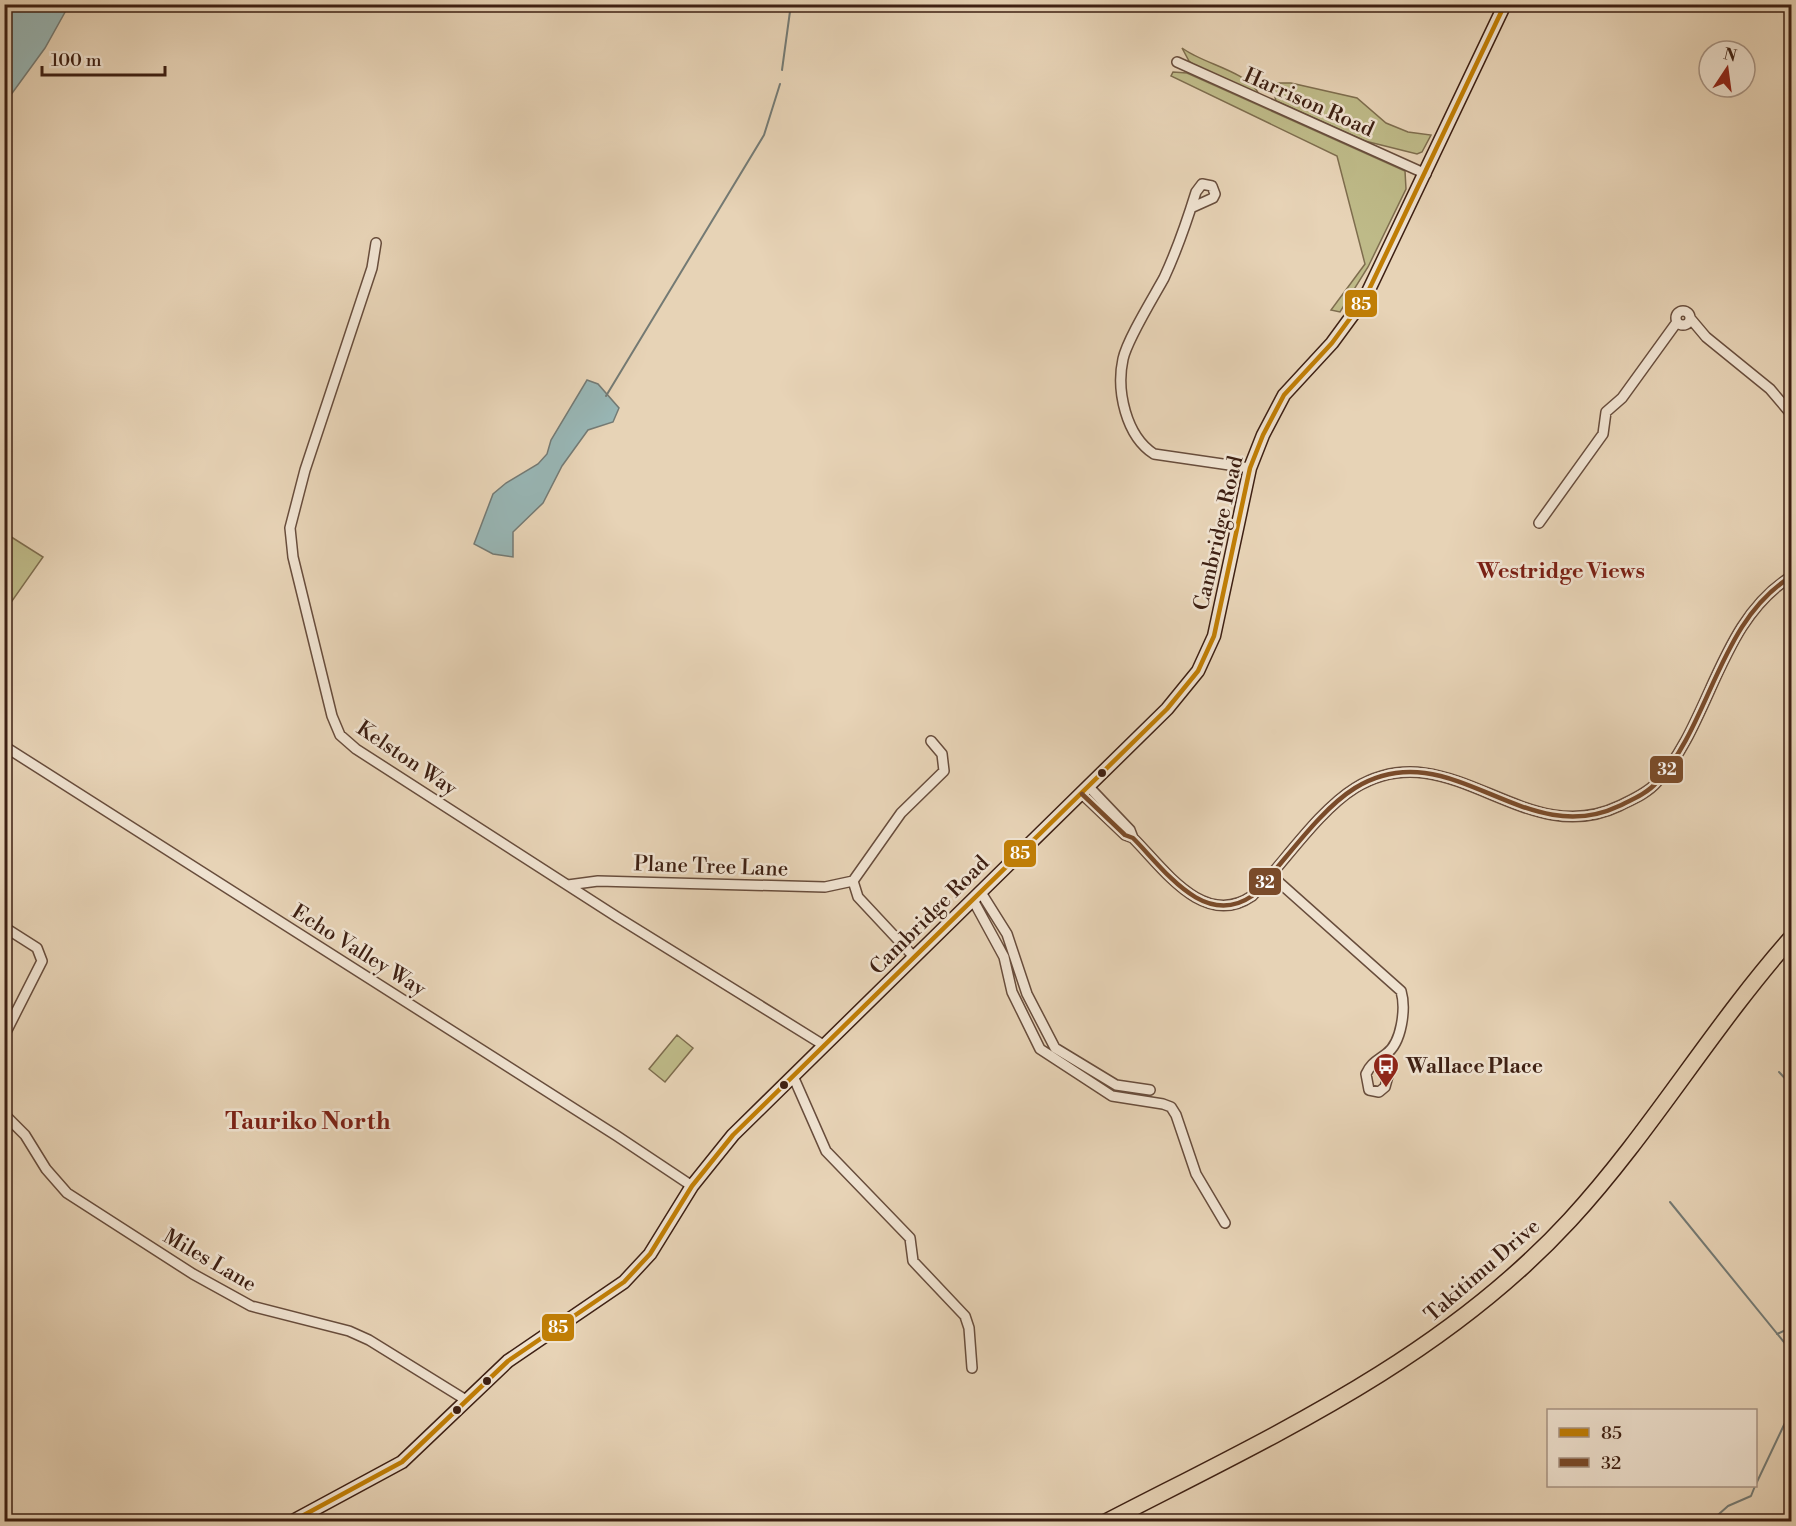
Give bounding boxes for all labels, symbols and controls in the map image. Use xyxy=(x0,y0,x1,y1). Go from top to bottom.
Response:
scale bar xyxy=(42,39,165,77)
north arrow xyxy=(1697,39,1757,99)
text: N xyxy=(1722,44,1739,67)
text: 100 m xyxy=(51,49,102,72)
street label: Harrison Road xyxy=(1239,63,1378,143)
line badge: 85 xyxy=(1344,289,1378,318)
text: 85 xyxy=(1351,295,1371,315)
street label: Cambridge Road xyxy=(1189,453,1249,613)
district label: Westridge Views xyxy=(1476,558,1645,585)
street label: Kelston Way xyxy=(351,716,462,802)
line badge: 32 xyxy=(1649,755,1684,784)
text: 32 xyxy=(1657,760,1677,780)
unlabelled marker xyxy=(1096,767,1108,779)
line badge: 85 xyxy=(1003,839,1037,868)
text: 85 xyxy=(1010,844,1030,864)
street label: Plane Tree Lane xyxy=(633,851,789,883)
street label: Cambridge Road xyxy=(865,851,995,981)
line badge: 32 xyxy=(1248,867,1282,896)
text: 32 xyxy=(1255,873,1275,893)
street label: Echo Valley Way xyxy=(287,899,431,1003)
bus stop icon: Wallace Place xyxy=(1371,1051,1401,1089)
place label: Wallace Place xyxy=(1405,1054,1543,1080)
unlabelled marker xyxy=(778,1079,790,1091)
district label: Tauriko North xyxy=(225,1107,391,1137)
street label: Takitimu Drive xyxy=(1420,1214,1546,1328)
street label: Miles Lane xyxy=(158,1224,261,1298)
line badge: 85 xyxy=(541,1313,575,1342)
text: 85 xyxy=(548,1318,568,1338)
unlabelled marker xyxy=(481,1375,493,1387)
unlabelled marker xyxy=(451,1404,463,1416)
legend xyxy=(1547,1409,1757,1487)
text: 85 xyxy=(1601,1422,1622,1445)
text: 32 xyxy=(1601,1452,1621,1475)

